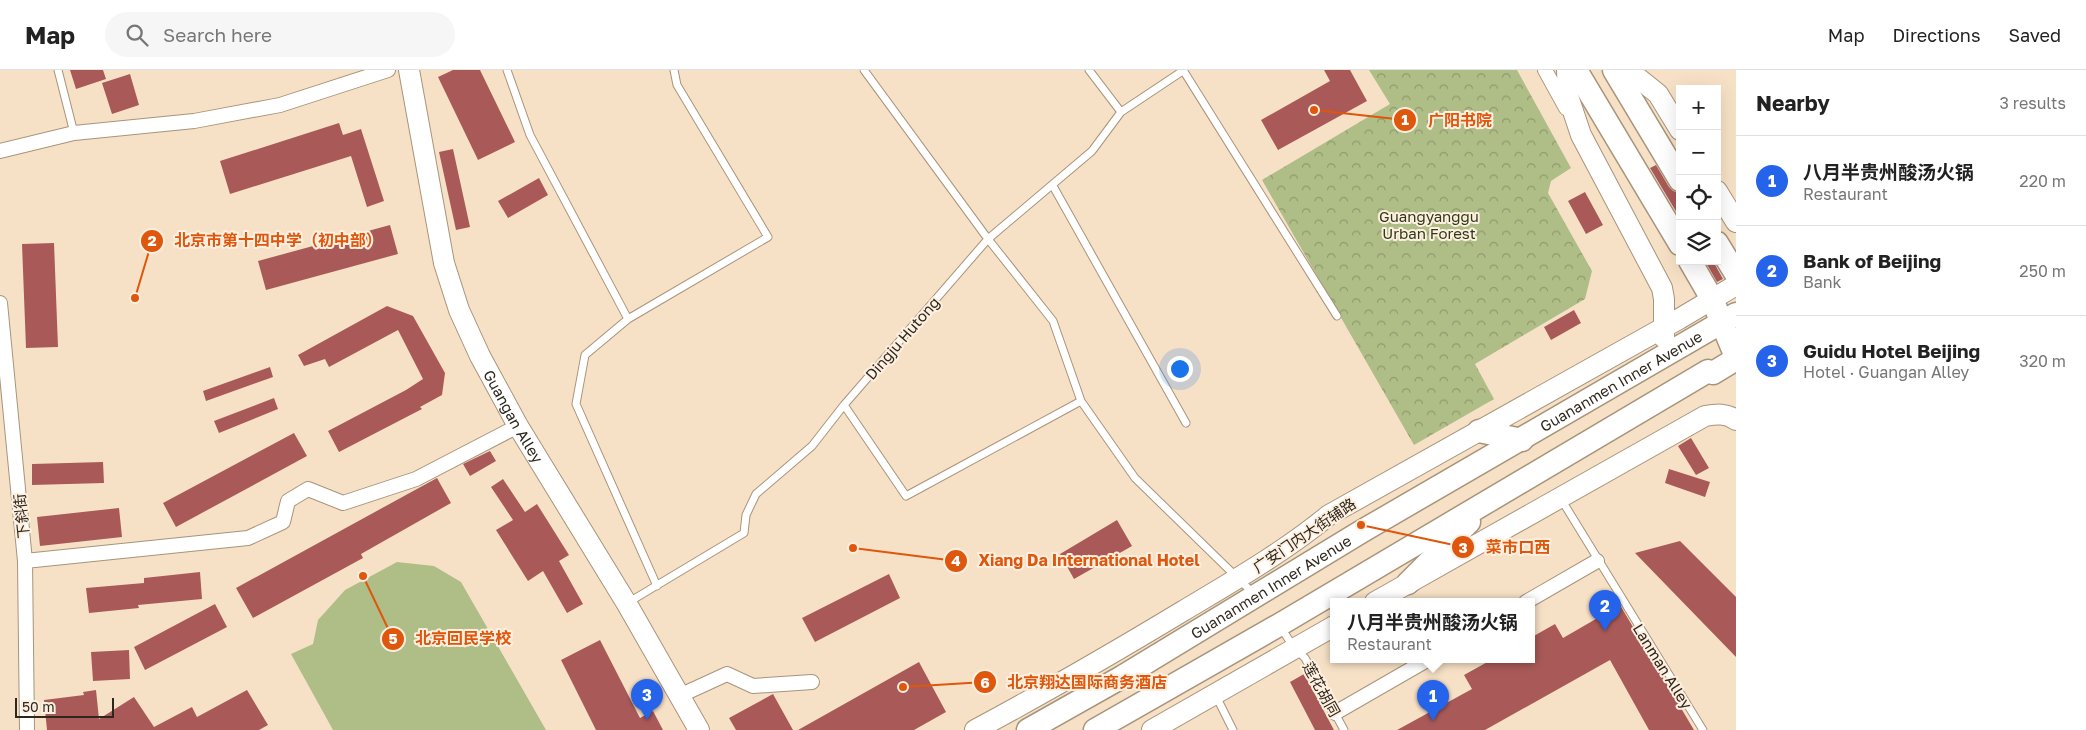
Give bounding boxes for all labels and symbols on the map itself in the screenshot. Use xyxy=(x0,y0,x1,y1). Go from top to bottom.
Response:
callout: 广阳书院 xyxy=(1393,104,1502,135)
text: 1 xyxy=(1401,110,1409,128)
text: 广阳书院 xyxy=(1428,110,1492,130)
park label: Guangyanggu Urban Forest xyxy=(1379,207,1479,242)
callout: 北京市第十四中学（初中部） xyxy=(139,225,392,256)
text: 北京市第十四中学（初中部） xyxy=(174,230,382,250)
text: 2 xyxy=(147,231,157,249)
street label: Dingju Hutong xyxy=(861,293,943,383)
street label: Guananmen Inner Avenue xyxy=(1536,327,1705,435)
your location xyxy=(1167,356,1193,382)
street label: Guangan Alley xyxy=(480,367,548,466)
street label: 下斜街 xyxy=(10,493,32,539)
street label: 广安门内大街辅路 xyxy=(1249,494,1359,576)
street label: Guananmen Inner Avenue xyxy=(1187,531,1355,642)
callout: 菜市口西 xyxy=(1451,532,1560,563)
text: 菜市口西 xyxy=(1486,537,1550,557)
text: 3 xyxy=(1458,538,1468,556)
callout: Xiang Da International Hotel xyxy=(943,545,1209,576)
text: Xiang Da International Hotel xyxy=(978,550,1200,570)
text: 4 xyxy=(951,551,961,569)
pin: 2 xyxy=(1589,590,1621,631)
street label: Lanman Alley xyxy=(1630,620,1697,712)
callout: 北京回民学校 xyxy=(380,623,521,654)
text: 北京回民学校 xyxy=(415,628,512,648)
text: 5 xyxy=(388,629,398,647)
street label: 莲花胡同 xyxy=(1300,658,1344,720)
callout: 北京翔达国际商务酒店 xyxy=(972,667,1177,698)
text: 北京翔达国际商务酒店 xyxy=(1007,672,1167,692)
text: 6 xyxy=(980,673,990,691)
pin: 3 xyxy=(631,679,663,720)
pin: 1 xyxy=(1417,680,1449,721)
scale bar xyxy=(15,695,114,718)

